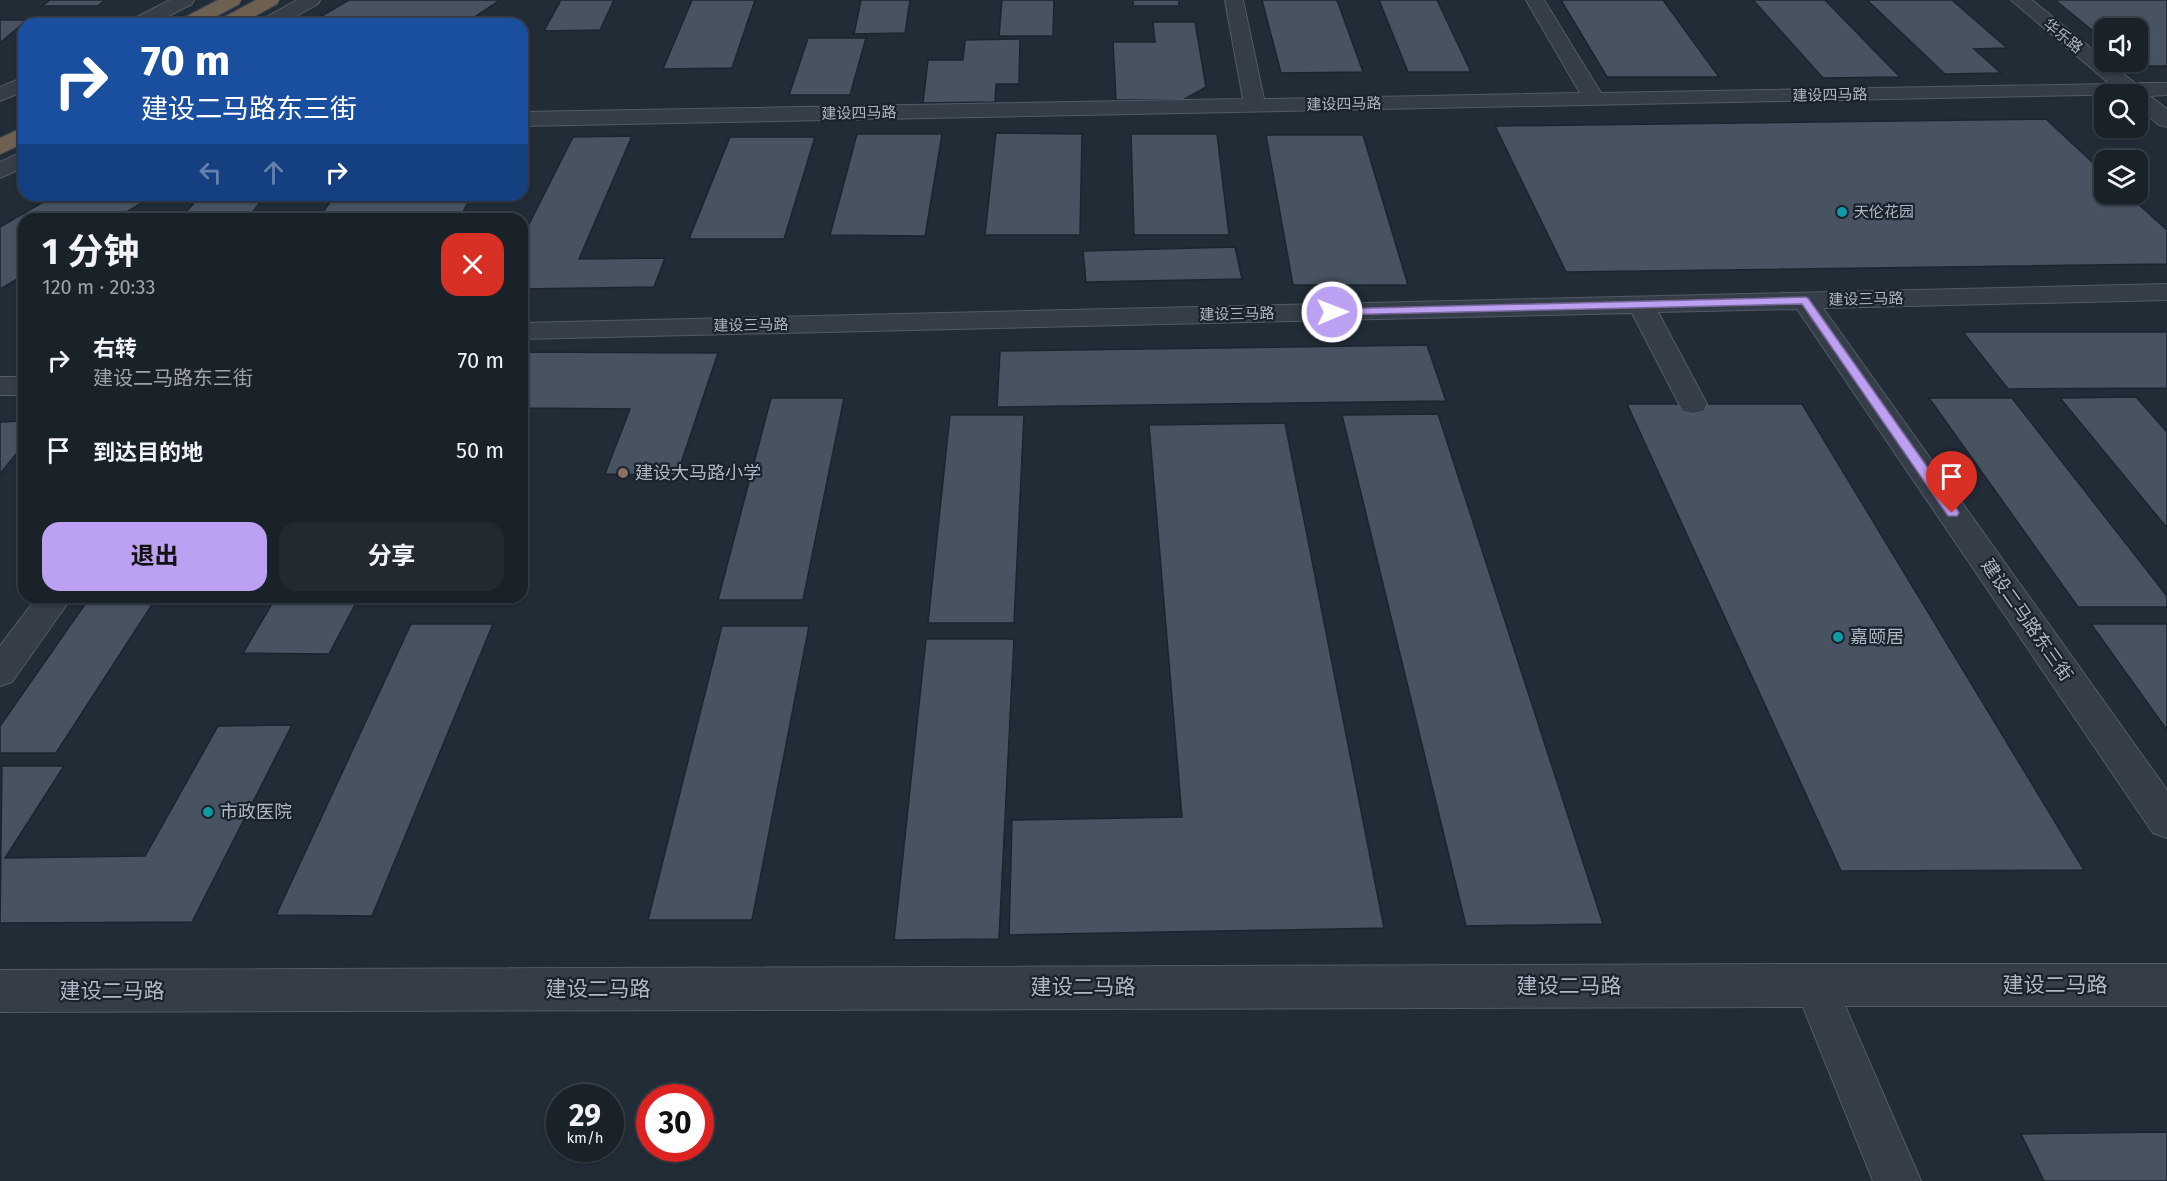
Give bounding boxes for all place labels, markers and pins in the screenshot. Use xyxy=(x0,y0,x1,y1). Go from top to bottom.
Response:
place label: 天伦花园 xyxy=(1854,203,1914,221)
marker: 天伦花园 xyxy=(1835,205,1849,219)
pin xyxy=(1926,451,1977,513)
place label: 建设大马路小学 xyxy=(635,462,761,484)
marker: 建设大马路小学 xyxy=(616,466,630,480)
place label: 嘉颐居 xyxy=(1850,626,1904,648)
marker: 嘉颐居 xyxy=(1831,630,1845,644)
place label: 市政医院 xyxy=(220,801,292,823)
marker: 市政医院 xyxy=(201,805,215,819)

